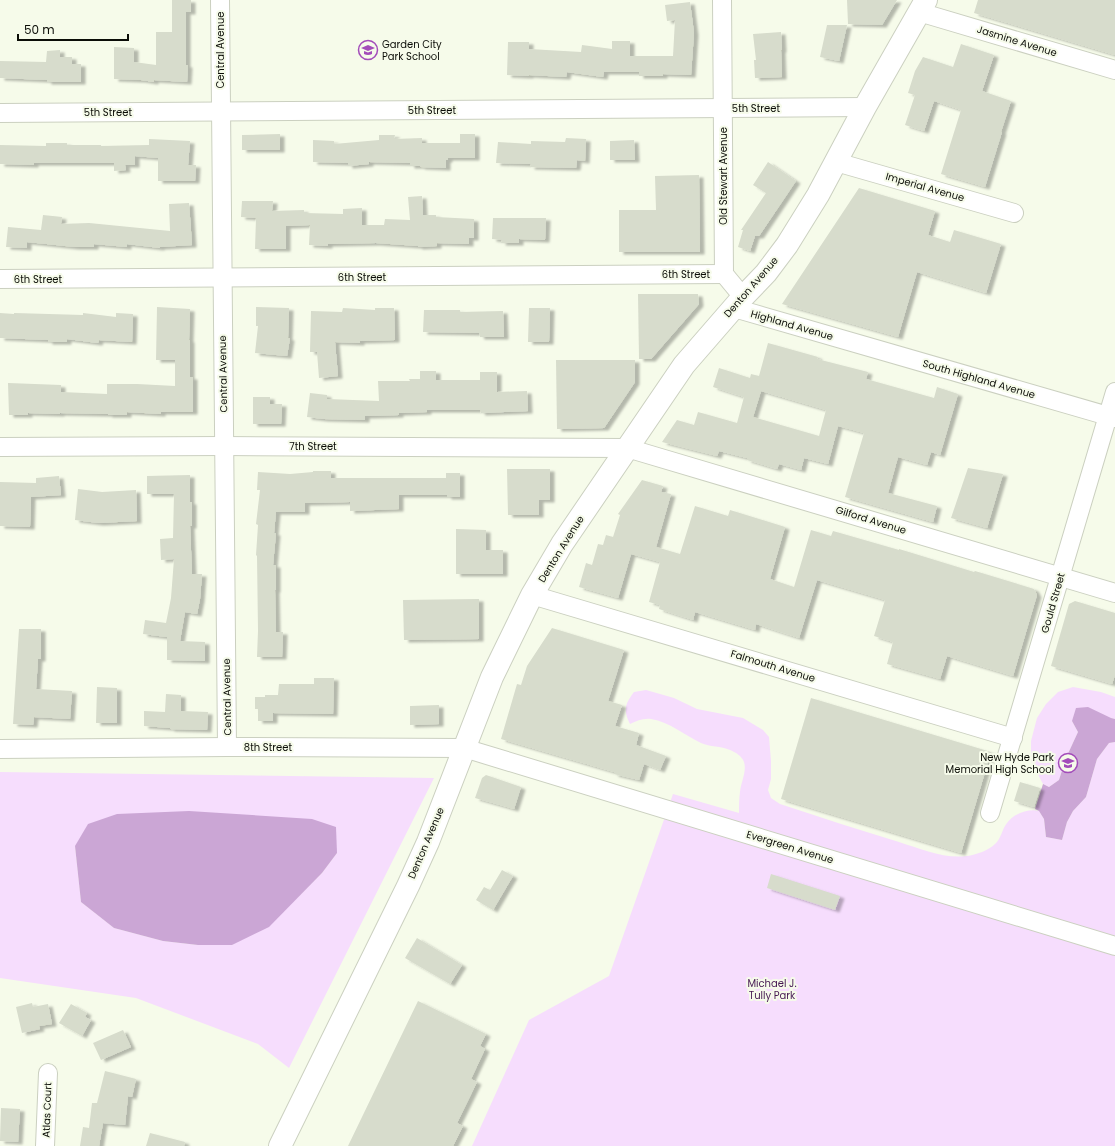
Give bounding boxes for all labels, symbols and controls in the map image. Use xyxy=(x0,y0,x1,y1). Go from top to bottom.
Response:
street label: Central Avenue xyxy=(213,11,228,89)
scale bar xyxy=(18,16,128,42)
text: 50 m xyxy=(24,21,55,38)
street label: Jasmine Avenue xyxy=(975,22,1059,60)
place label: Garden City Park School xyxy=(382,37,442,64)
school or university icon: Garden City Park School xyxy=(357,39,379,61)
street label: 5th Street xyxy=(732,101,780,116)
street label: 5th Street xyxy=(408,103,456,118)
street label: 5th Street xyxy=(84,105,132,120)
street label: Old Stewart Avenue xyxy=(716,127,731,225)
street label: Imperial Avenue xyxy=(884,169,966,205)
street label: Denton Avenue xyxy=(720,253,782,321)
street label: 6th Street xyxy=(662,267,711,282)
street label: 6th Street xyxy=(338,270,387,285)
street label: 6th Street xyxy=(14,272,63,287)
street label: Highland Avenue xyxy=(749,306,835,344)
street label: Central Avenue xyxy=(215,335,231,413)
street label: South Highland Avenue xyxy=(921,356,1037,402)
street label: 7th Street xyxy=(289,439,337,454)
street label: Gilford Avenue xyxy=(834,502,908,538)
street label: Denton Avenue xyxy=(534,513,588,585)
street label: Gould Street xyxy=(1037,571,1069,635)
street label: Falmouth Avenue xyxy=(729,646,817,686)
street label: Central Avenue xyxy=(219,658,235,736)
street label: 8th Street xyxy=(244,740,293,755)
place label: New Hyde Park Memorial High School xyxy=(946,750,1055,777)
school or university icon: New Hyde Park Memorial High School xyxy=(1057,752,1079,774)
street label: Denton Avenue xyxy=(404,805,448,881)
street label: Evergreen Avenue xyxy=(745,827,835,867)
park label: Michael J. Tully Park xyxy=(747,976,797,1003)
street label: Atlas Court xyxy=(39,1082,55,1138)

